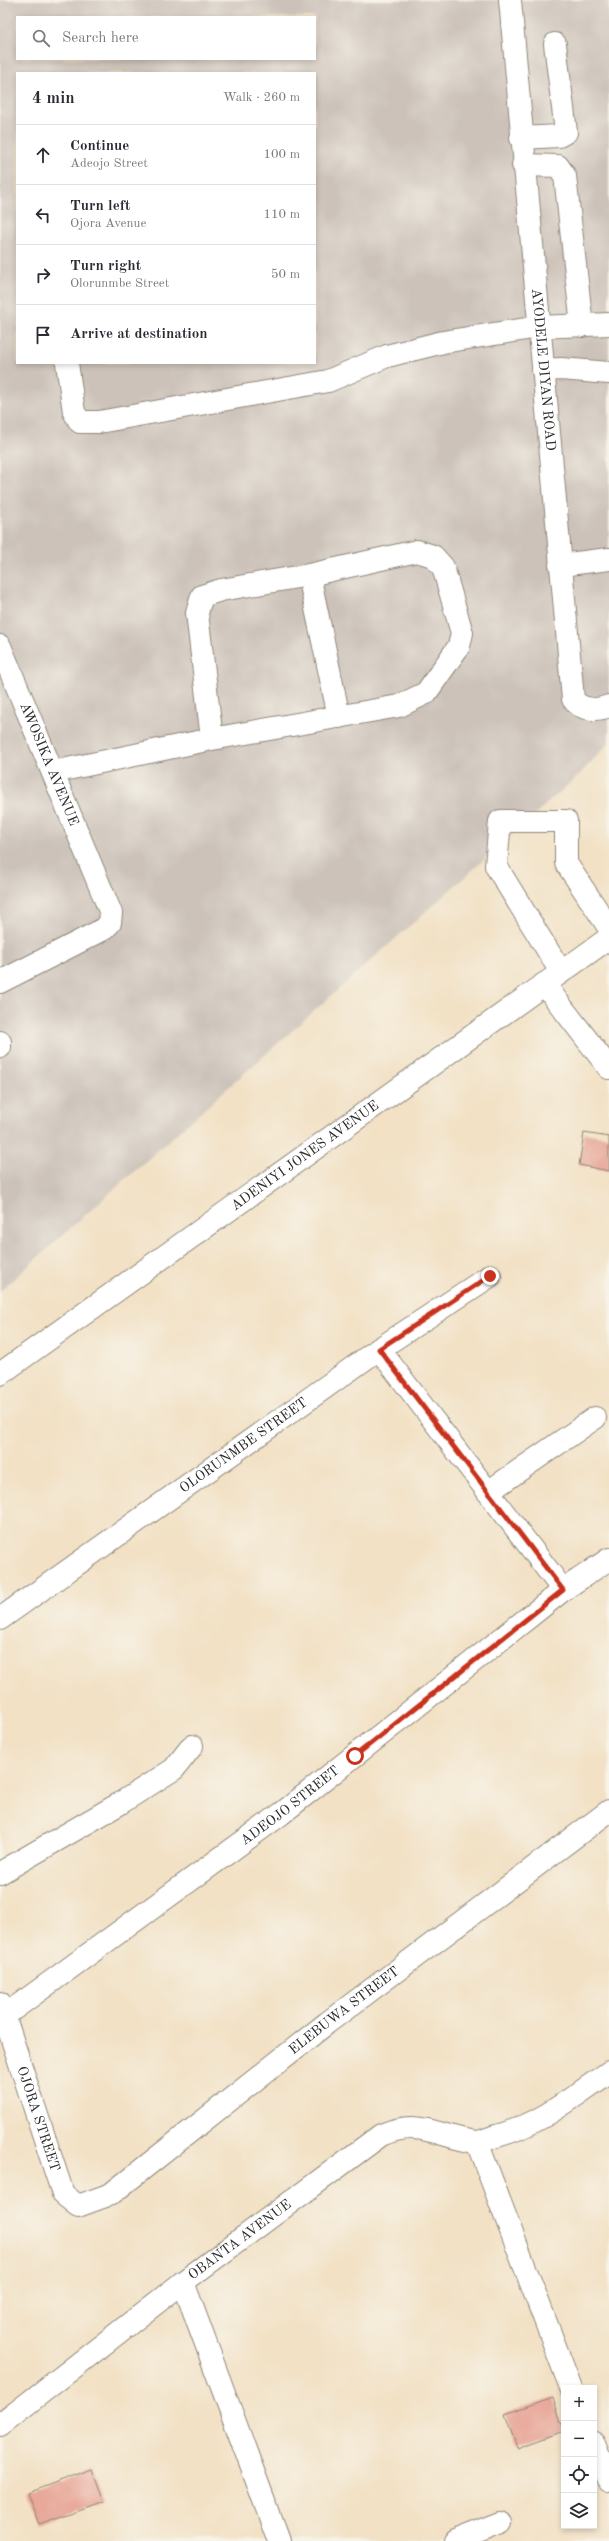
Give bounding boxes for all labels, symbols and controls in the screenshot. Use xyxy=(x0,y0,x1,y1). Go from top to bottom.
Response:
search box xyxy=(16,16,316,60)
icon: search xyxy=(30,27,52,49)
text: Search here xyxy=(62,31,139,46)
text: 4 min xyxy=(32,90,75,107)
text: Walk · 260 m xyxy=(223,91,300,104)
text: Continue xyxy=(70,139,129,154)
icon: ahead xyxy=(32,144,54,166)
text: 100 m xyxy=(263,148,300,161)
text: Adeojo Street xyxy=(70,157,148,170)
text: Turn left xyxy=(70,199,130,214)
icon: left xyxy=(32,204,54,226)
text: 110 m xyxy=(263,208,300,221)
text: Ojora Avenue xyxy=(70,217,146,230)
text: Turn right xyxy=(70,259,141,274)
icon: right xyxy=(32,264,54,286)
text: 50 m xyxy=(271,268,300,281)
text: Olorunmbe Street xyxy=(70,277,169,290)
street label: AYODELE DIYAN ROAD xyxy=(529,288,558,451)
icon: arrive xyxy=(32,324,54,346)
text: Arrive at destination xyxy=(70,327,208,342)
street label: AWOSIKA AVENUE xyxy=(17,701,81,828)
street label: ADENIYI JONES AVENUE xyxy=(228,1098,381,1213)
route end xyxy=(481,1267,499,1285)
street label: OLORUNMBE STREET xyxy=(177,1395,310,1496)
route start xyxy=(346,1747,364,1765)
street label: ADEOJO STREET xyxy=(238,1763,342,1848)
street label: ELEBUWA STREET xyxy=(286,1964,402,2057)
street label: OJORA STREET xyxy=(14,2064,62,2173)
street label: OBANTA AVENUE xyxy=(186,2197,294,2282)
map controls xyxy=(561,2385,597,2529)
button: + xyxy=(561,2385,597,2421)
button: − xyxy=(561,2421,597,2457)
button: locate xyxy=(561,2457,597,2493)
button: layers xyxy=(561,2493,597,2529)

